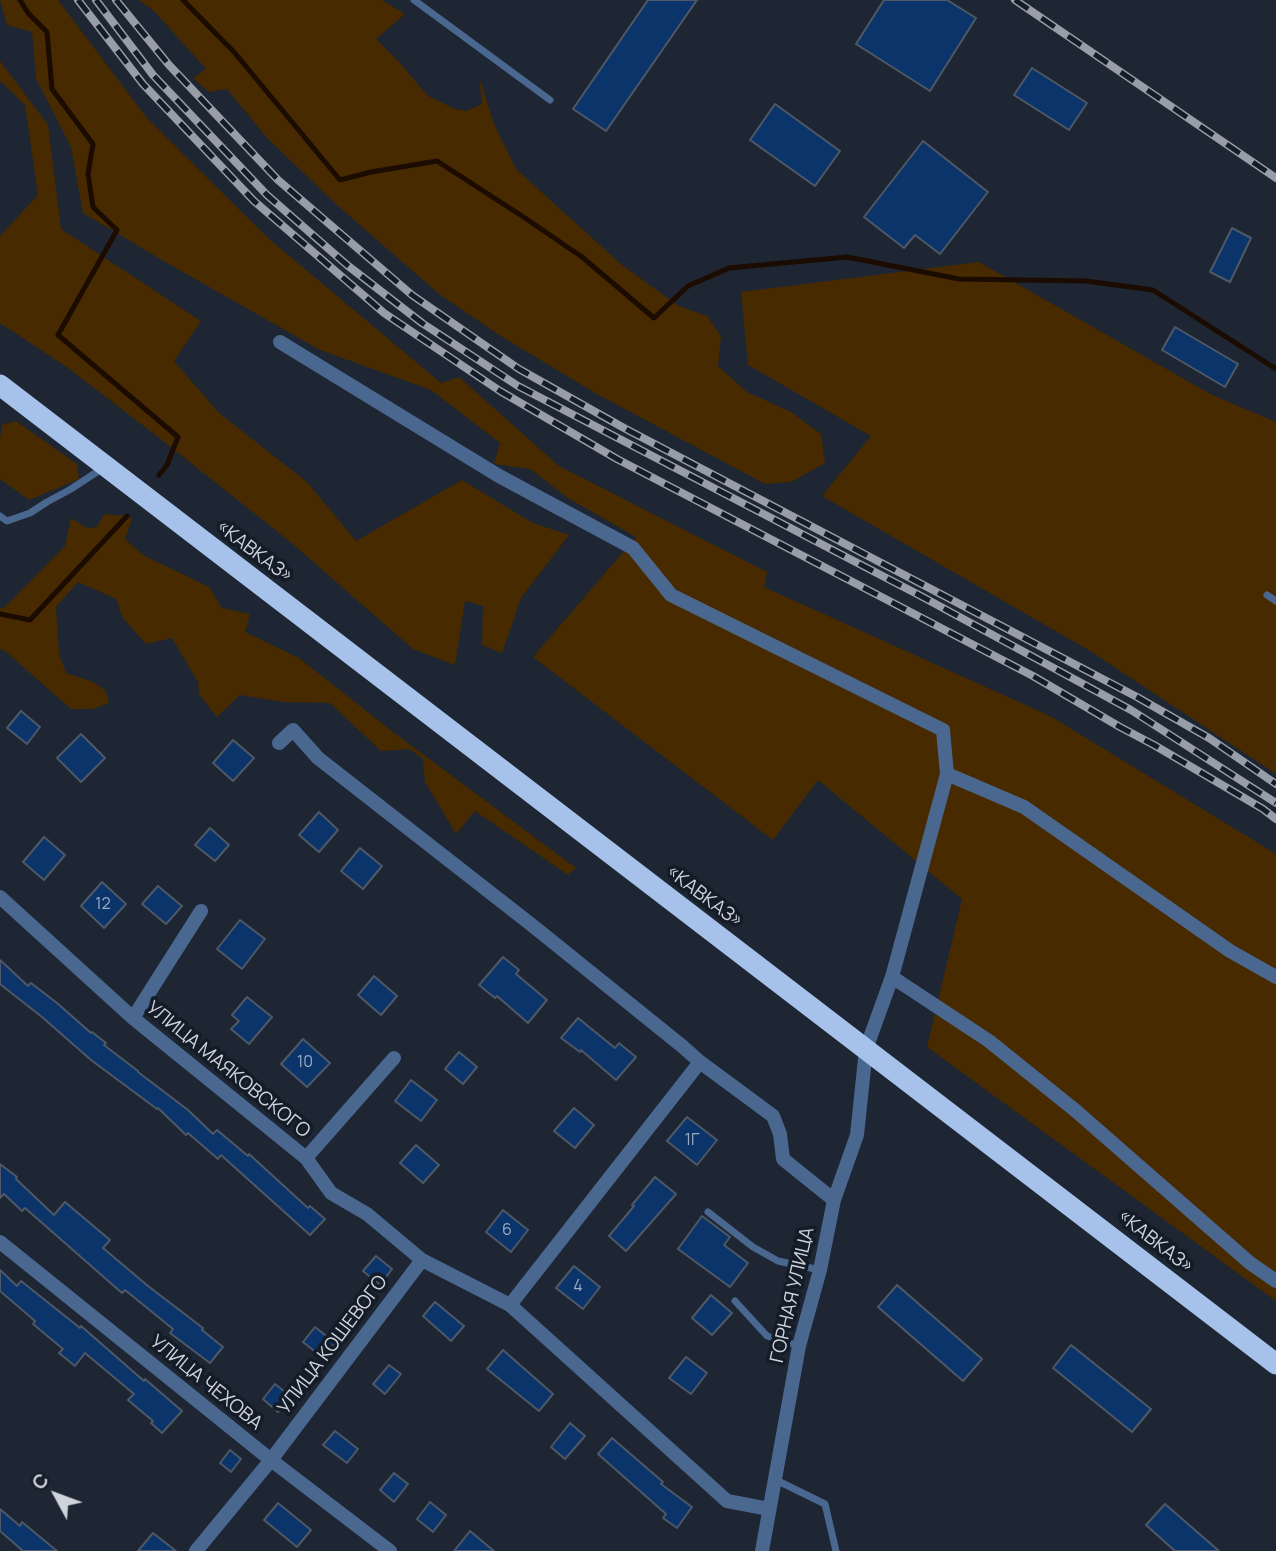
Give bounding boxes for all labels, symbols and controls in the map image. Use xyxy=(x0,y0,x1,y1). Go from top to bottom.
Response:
street label: «КАВКАЗ» xyxy=(211,516,297,588)
street label: «КАВКАЗ» xyxy=(661,861,747,933)
house number: 12 xyxy=(95,895,111,915)
street label: УЛИЦА МАЯКОВСКОГО xyxy=(142,997,314,1143)
house number: 10 xyxy=(297,1053,313,1073)
house number: 1Г xyxy=(685,1131,699,1151)
street label: «КАВКАЗ» xyxy=(1113,1205,1197,1279)
house number: 6 xyxy=(502,1221,512,1241)
street label: ГОРНАЯ УЛИЦА xyxy=(766,1225,820,1365)
street label: УЛИЦА КОШЕВОГО xyxy=(273,1271,393,1419)
house number: 4 xyxy=(573,1277,583,1297)
street label: УЛИЦА ЧЕХОВА xyxy=(145,1331,267,1435)
north arrow xyxy=(21,1460,91,1530)
text: С xyxy=(26,1467,55,1495)

